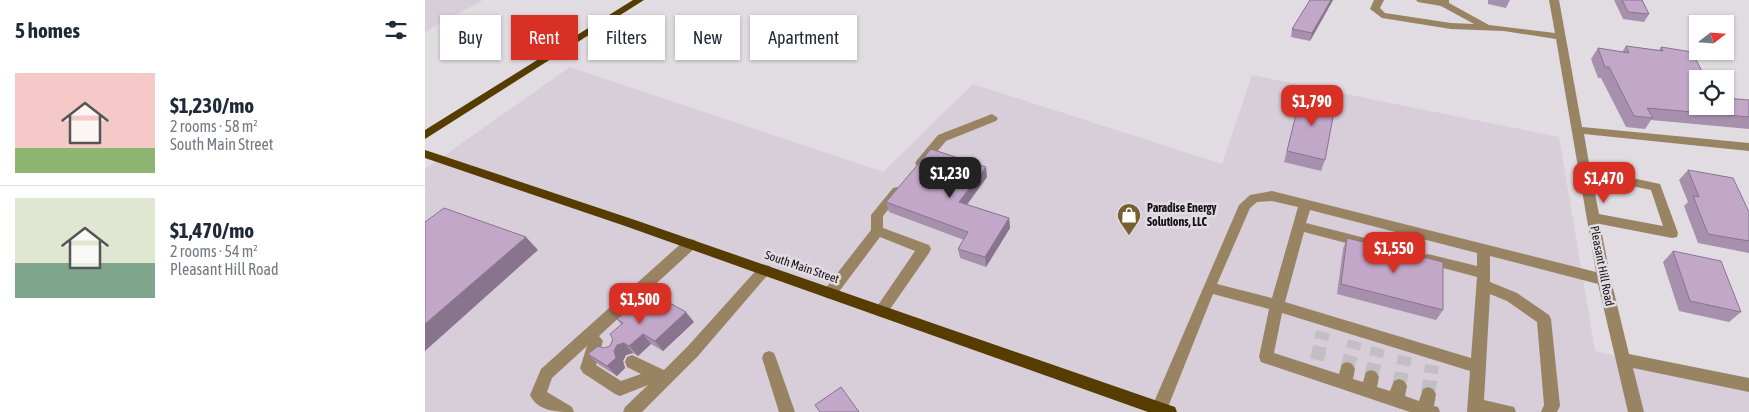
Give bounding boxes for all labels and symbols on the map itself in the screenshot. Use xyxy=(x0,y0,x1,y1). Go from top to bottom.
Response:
north arrow xyxy=(1689,15,1734,60)
pin: $1,790 xyxy=(1271,84,1353,127)
pin: $1,230 xyxy=(909,156,991,199)
pin: $1,470 xyxy=(1563,162,1645,204)
place label: Paradise Energy Solutions, LLC xyxy=(1147,201,1217,229)
shop icon: Paradise Energy Solutions, LLC xyxy=(1116,202,1142,236)
street label: Pleasant Hill Road xyxy=(1587,225,1617,307)
pin: $1,550 xyxy=(1353,232,1435,274)
street label: South Main Street xyxy=(763,248,841,286)
pin: $1,500 xyxy=(599,282,681,325)

